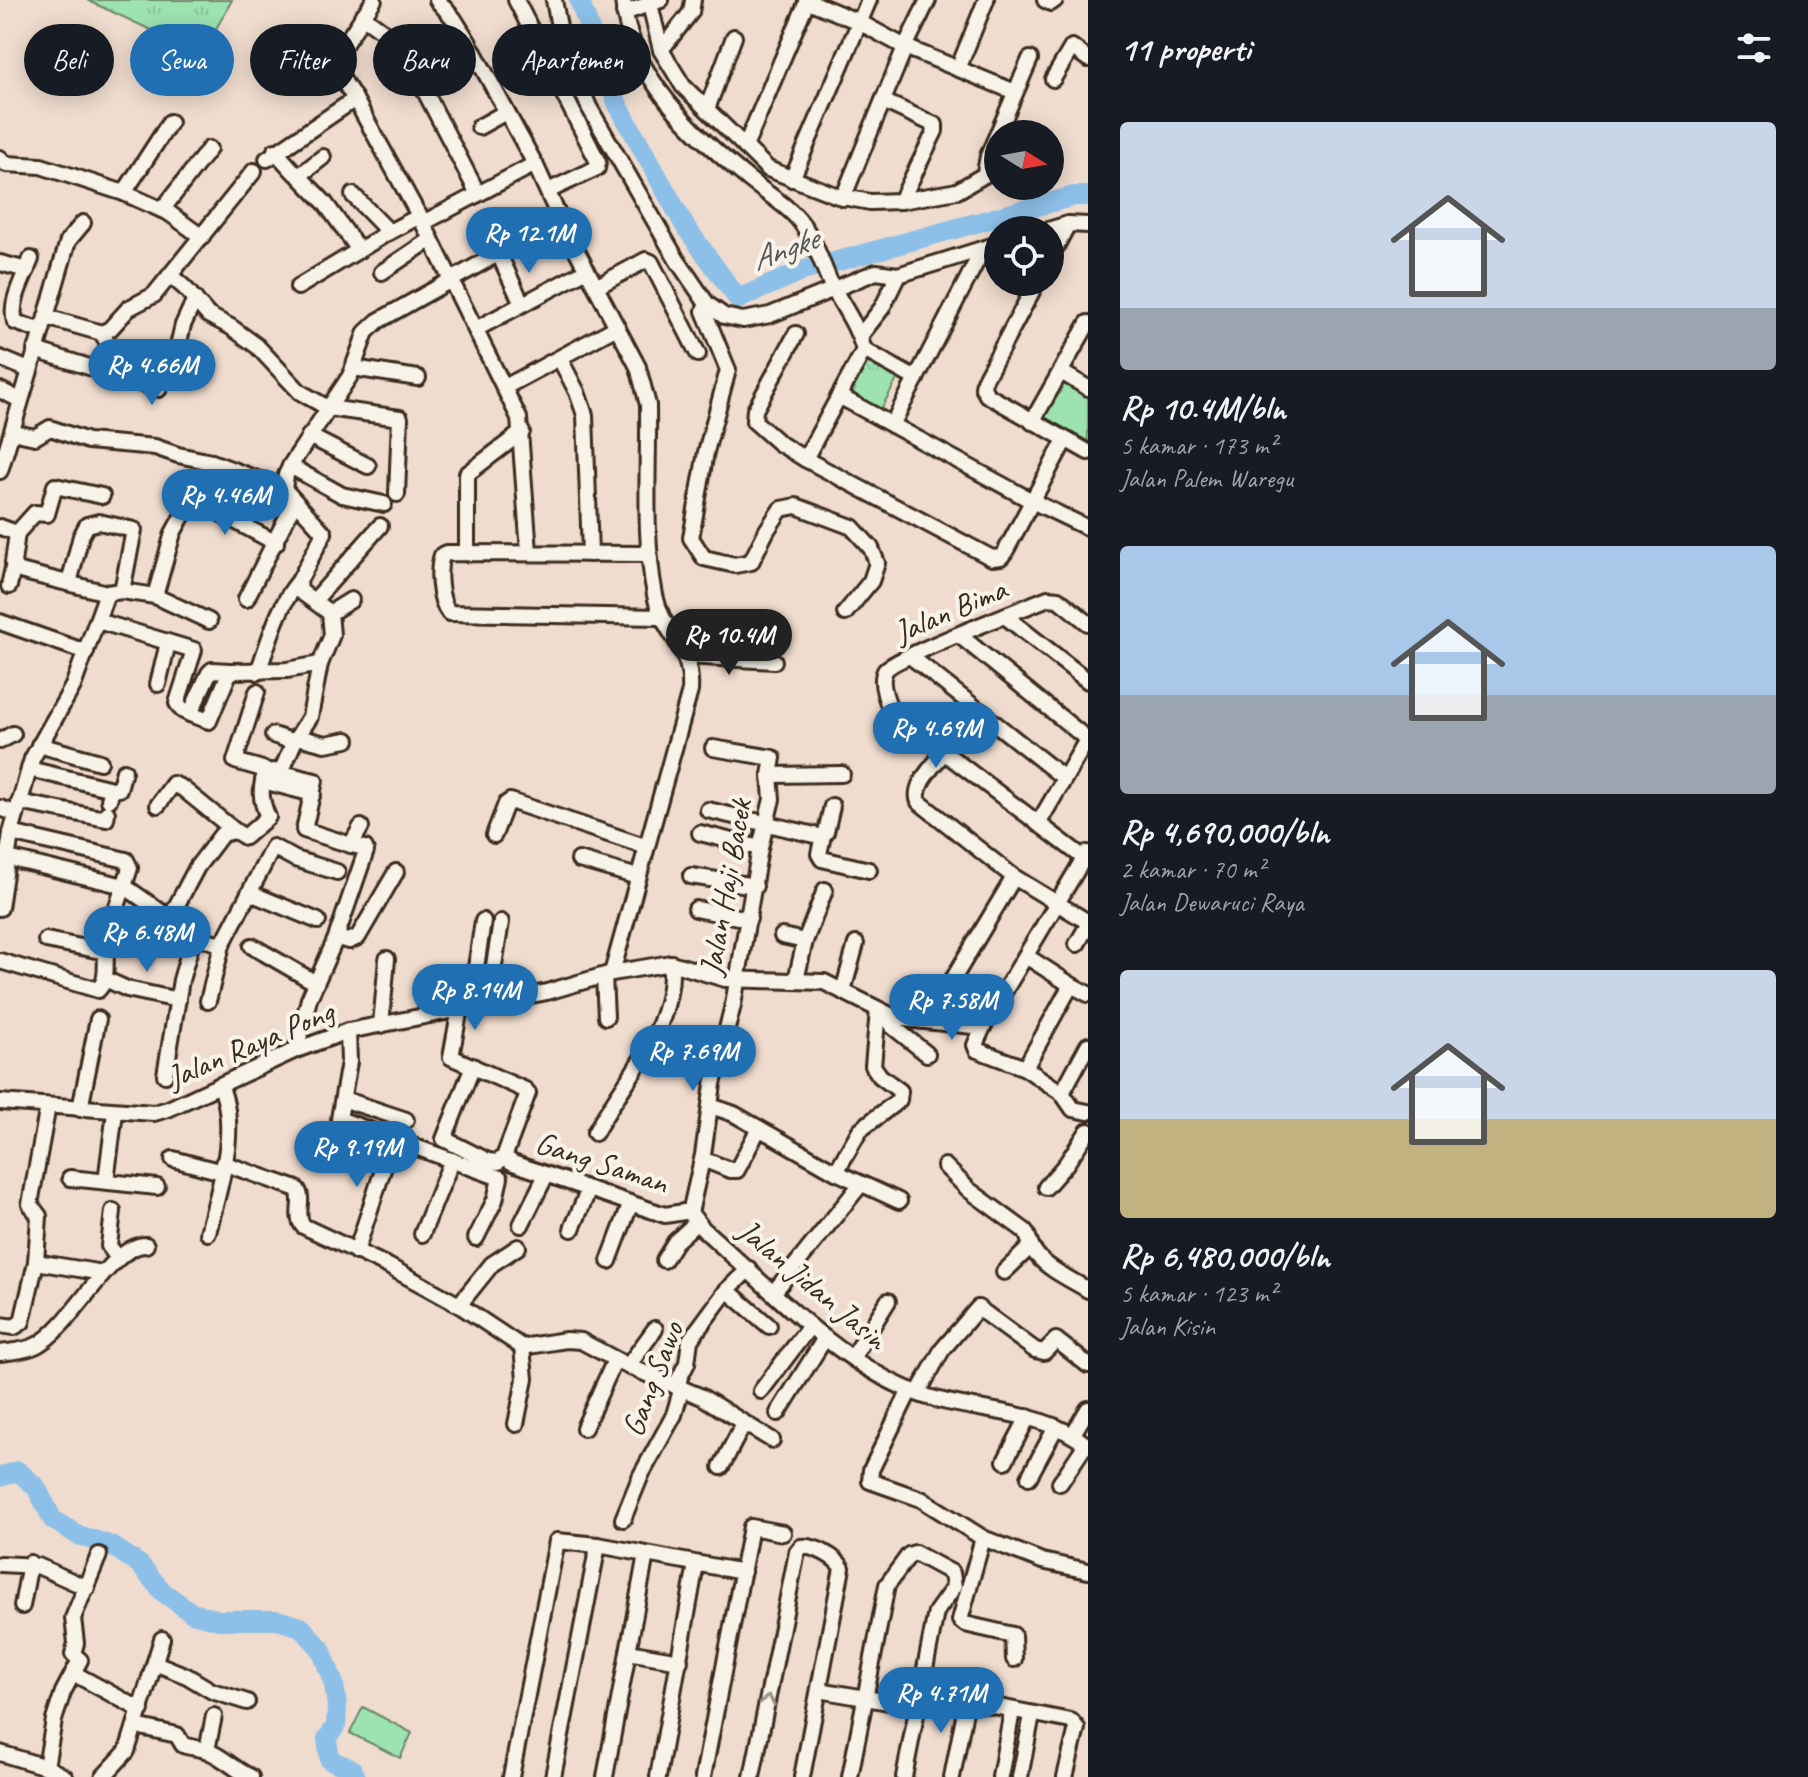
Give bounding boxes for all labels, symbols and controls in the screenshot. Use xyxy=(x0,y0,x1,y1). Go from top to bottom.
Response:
chip: Beli xyxy=(24,24,114,96)
chip: Sewa xyxy=(130,24,234,96)
chip: Filter xyxy=(250,24,357,96)
chip: Baru xyxy=(373,24,476,96)
chip: Apartemen xyxy=(492,24,651,96)
icon: filters xyxy=(1732,26,1776,70)
text: 11 properti xyxy=(1120,27,1251,70)
north arrow xyxy=(984,120,1064,200)
map controls xyxy=(984,120,1064,296)
icon: home xyxy=(1376,174,1520,318)
pin: Rp 12.1M xyxy=(446,207,612,275)
water label: Angke xyxy=(745,215,828,280)
text: Rp 12.1M xyxy=(484,216,574,249)
button: locate xyxy=(984,216,1064,296)
pin: Rp 4.66M xyxy=(69,339,235,407)
text: Rp 4.66M xyxy=(106,348,198,381)
text: Rp 10.4M/bln xyxy=(1120,386,1286,429)
text: 5 kamar · 173 m² xyxy=(1120,429,1276,462)
text: Jalan Palem Waregu xyxy=(1120,462,1293,495)
pin: Rp 4.46M xyxy=(142,469,308,537)
text: Rp 4.46M xyxy=(180,478,270,511)
street label: Jalan Bima xyxy=(886,568,1014,653)
icon: home xyxy=(1376,598,1520,742)
pin: Rp 10.4M xyxy=(646,609,812,677)
text: Rp 10.4M xyxy=(684,618,774,651)
pin: Rp 4.69M xyxy=(853,702,1019,770)
text: Rp 4.69M xyxy=(891,711,981,744)
street label: Jalan Haji Bacek xyxy=(690,794,762,980)
text: Rp 4,690,000/bln xyxy=(1120,810,1329,853)
text: 2 kamar · 70 m² xyxy=(1120,853,1265,886)
text: Jalan Dewaruci Raya xyxy=(1120,886,1304,919)
pin: Rp 6.48M xyxy=(64,906,230,974)
text: Rp 6.48M xyxy=(102,915,192,948)
pin: Rp 8.14M xyxy=(392,964,558,1032)
text: Rp 8.14M xyxy=(430,973,520,1006)
pin: Rp 7.58M xyxy=(869,974,1035,1042)
text: Rp 7.58M xyxy=(907,983,997,1016)
street label: Jalan Raya Pong xyxy=(159,990,342,1099)
icon: home xyxy=(1376,1022,1520,1166)
pin: Rp 7.69M xyxy=(610,1025,776,1093)
text: Rp 7.69M xyxy=(648,1034,738,1067)
pin: Rp 9.19M xyxy=(274,1121,440,1189)
street label: Gang Saman xyxy=(530,1122,675,1204)
text: Rp 9.19M xyxy=(312,1130,402,1163)
street label: Jalan Jidan Jasin xyxy=(728,1209,897,1360)
text: Rp 6,480,000/bln xyxy=(1120,1234,1330,1277)
text: 5 kamar · 123 m² xyxy=(1120,1277,1276,1310)
text: Jalan Kisin xyxy=(1120,1310,1215,1343)
street label: Gang Sawo xyxy=(612,1315,694,1442)
pin: Rp 4.71M xyxy=(858,1667,1024,1735)
text: Rp 4.71M xyxy=(896,1676,986,1709)
one-way arrow xyxy=(758,1694,775,1707)

